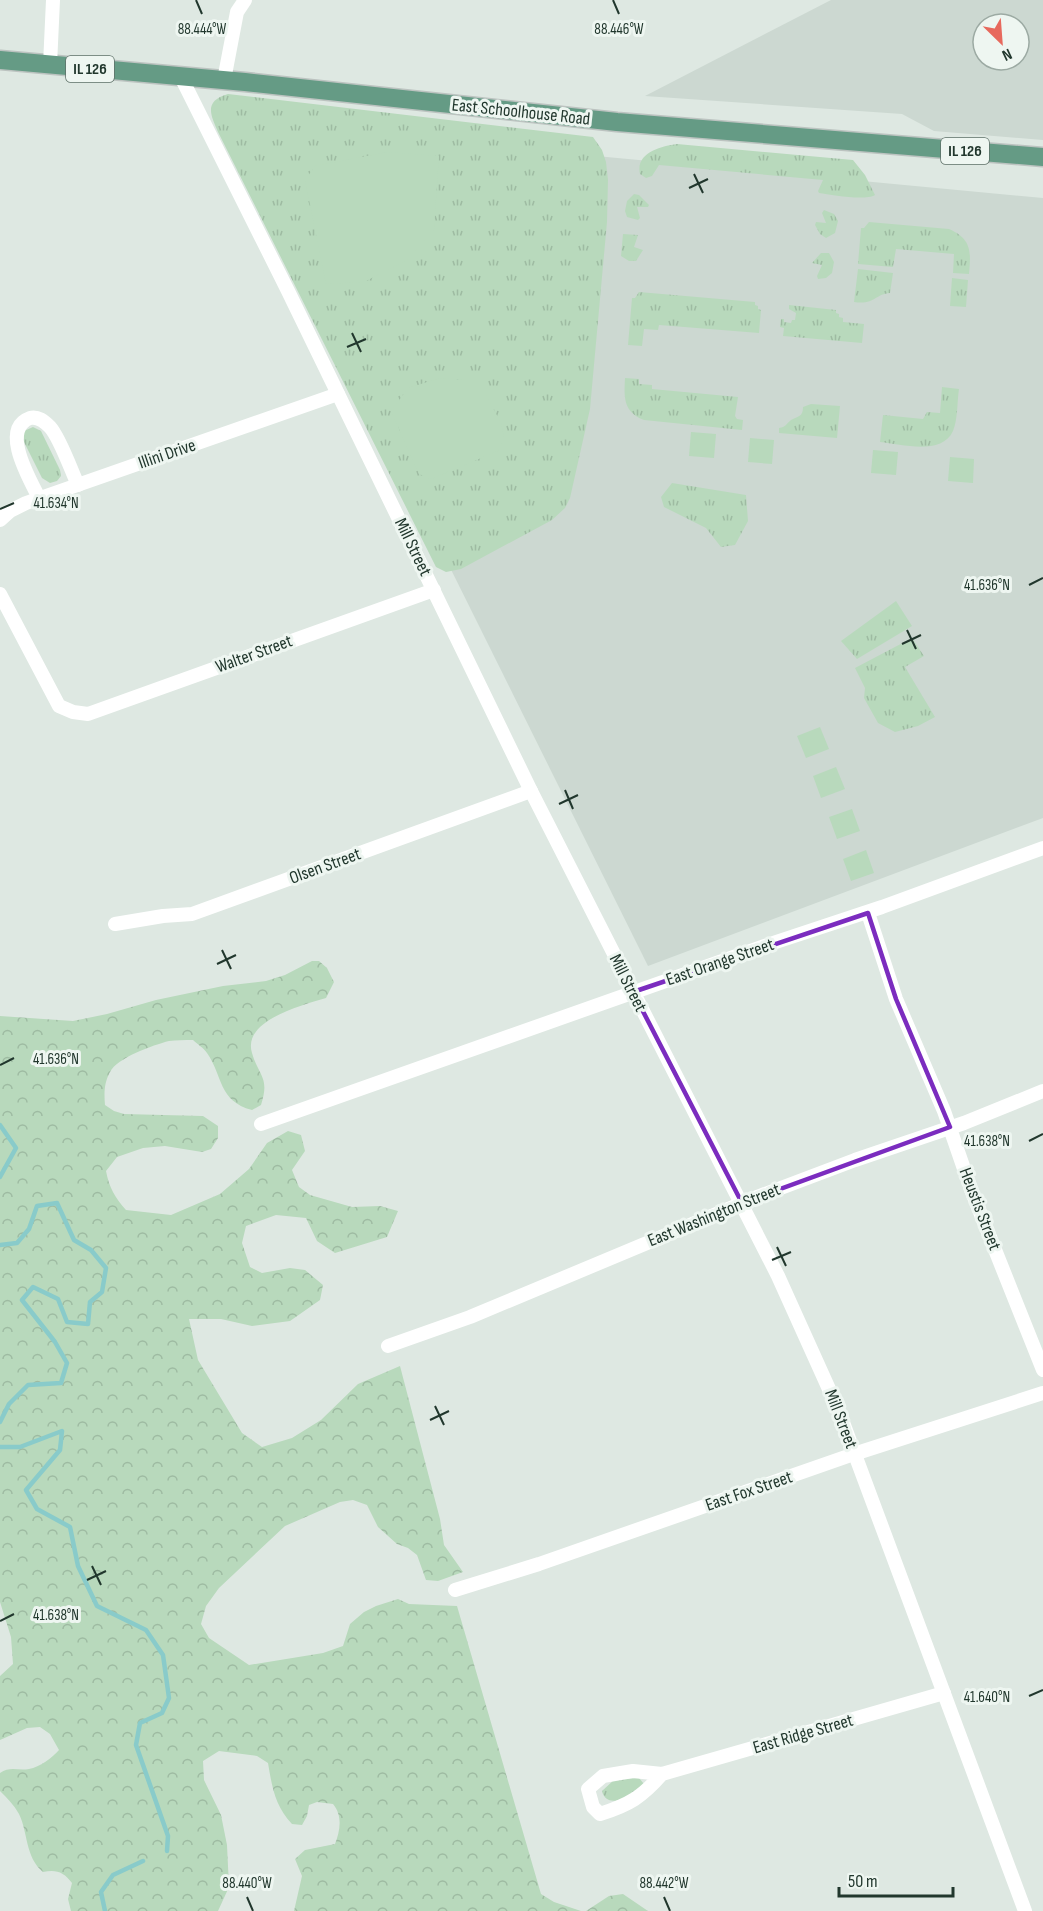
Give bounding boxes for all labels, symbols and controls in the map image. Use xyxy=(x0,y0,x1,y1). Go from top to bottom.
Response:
north arrow xyxy=(971,12,1031,72)
text: 88.444°W xyxy=(178,20,226,39)
text: 88.446°W xyxy=(594,20,644,39)
text: N xyxy=(999,44,1015,65)
road number: IL 126 xyxy=(66,56,114,82)
street label: East Schoolhouse Road xyxy=(451,94,591,130)
road number: IL 126 xyxy=(941,138,989,164)
street label: Illini Drive xyxy=(135,434,199,474)
text: 41.634°N xyxy=(33,494,79,513)
street label: Mill Street xyxy=(390,515,436,580)
text: 41.636°N xyxy=(964,576,1010,595)
street label: Walter Street xyxy=(213,630,296,678)
street label: Olsen Street xyxy=(286,843,364,889)
street label: East Orange Street xyxy=(663,934,777,990)
street label: Mill Street xyxy=(605,951,652,1016)
text: 41.636°N xyxy=(33,1050,79,1069)
text: 41.638°N xyxy=(964,1132,1010,1151)
street label: Heustis Street xyxy=(955,1165,1005,1254)
street label: East Washington Street xyxy=(645,1179,784,1251)
street label: Mill Street xyxy=(820,1386,862,1452)
street label: East Fox Street xyxy=(703,1466,796,1516)
text: 41.638°N xyxy=(33,1606,79,1625)
text: 41.640°N xyxy=(964,1688,1010,1707)
street label: East Ridge Street xyxy=(750,1710,856,1758)
scale bar xyxy=(839,1860,953,1898)
text: 50 m xyxy=(848,1871,878,1892)
text: 88.440°W xyxy=(222,1874,272,1893)
text: 88.442°W xyxy=(640,1874,689,1893)

